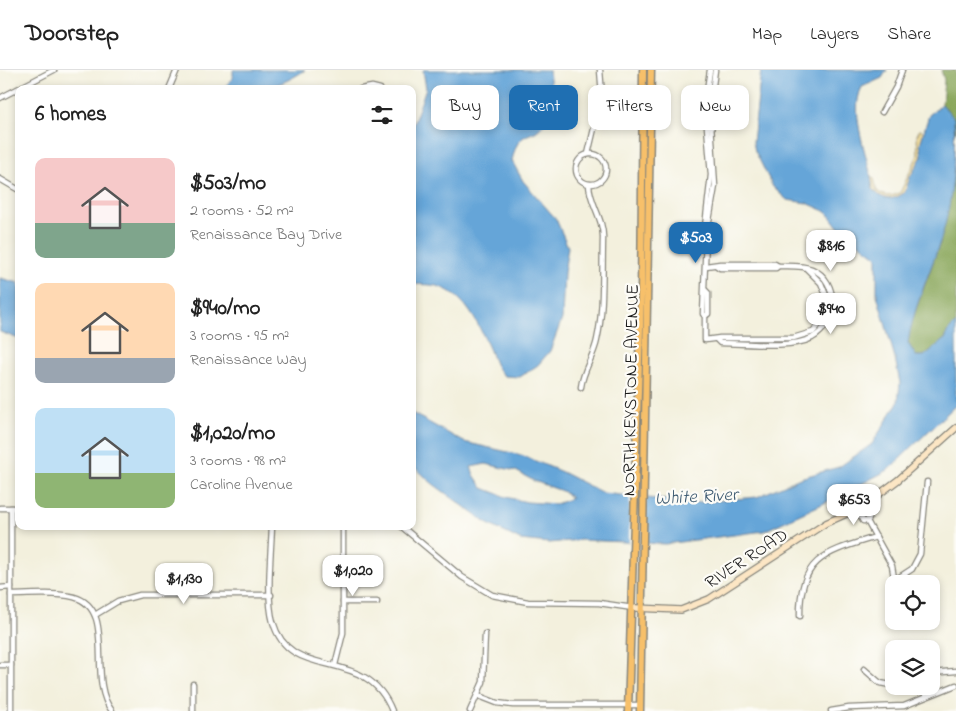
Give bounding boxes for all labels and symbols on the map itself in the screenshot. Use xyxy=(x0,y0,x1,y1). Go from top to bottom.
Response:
pin: $503 xyxy=(666,222,726,264)
pin: $816 xyxy=(801,230,861,272)
street label: NORTH KEYSTONE AVENUE xyxy=(617,284,647,496)
pin: $940 xyxy=(801,292,861,335)
water label: White River xyxy=(654,482,740,513)
pin: $653 xyxy=(824,484,884,526)
street label: RIVER ROAD xyxy=(700,523,794,596)
pin: $1,020 xyxy=(312,554,394,597)
pin: $1,130 xyxy=(143,562,225,605)

